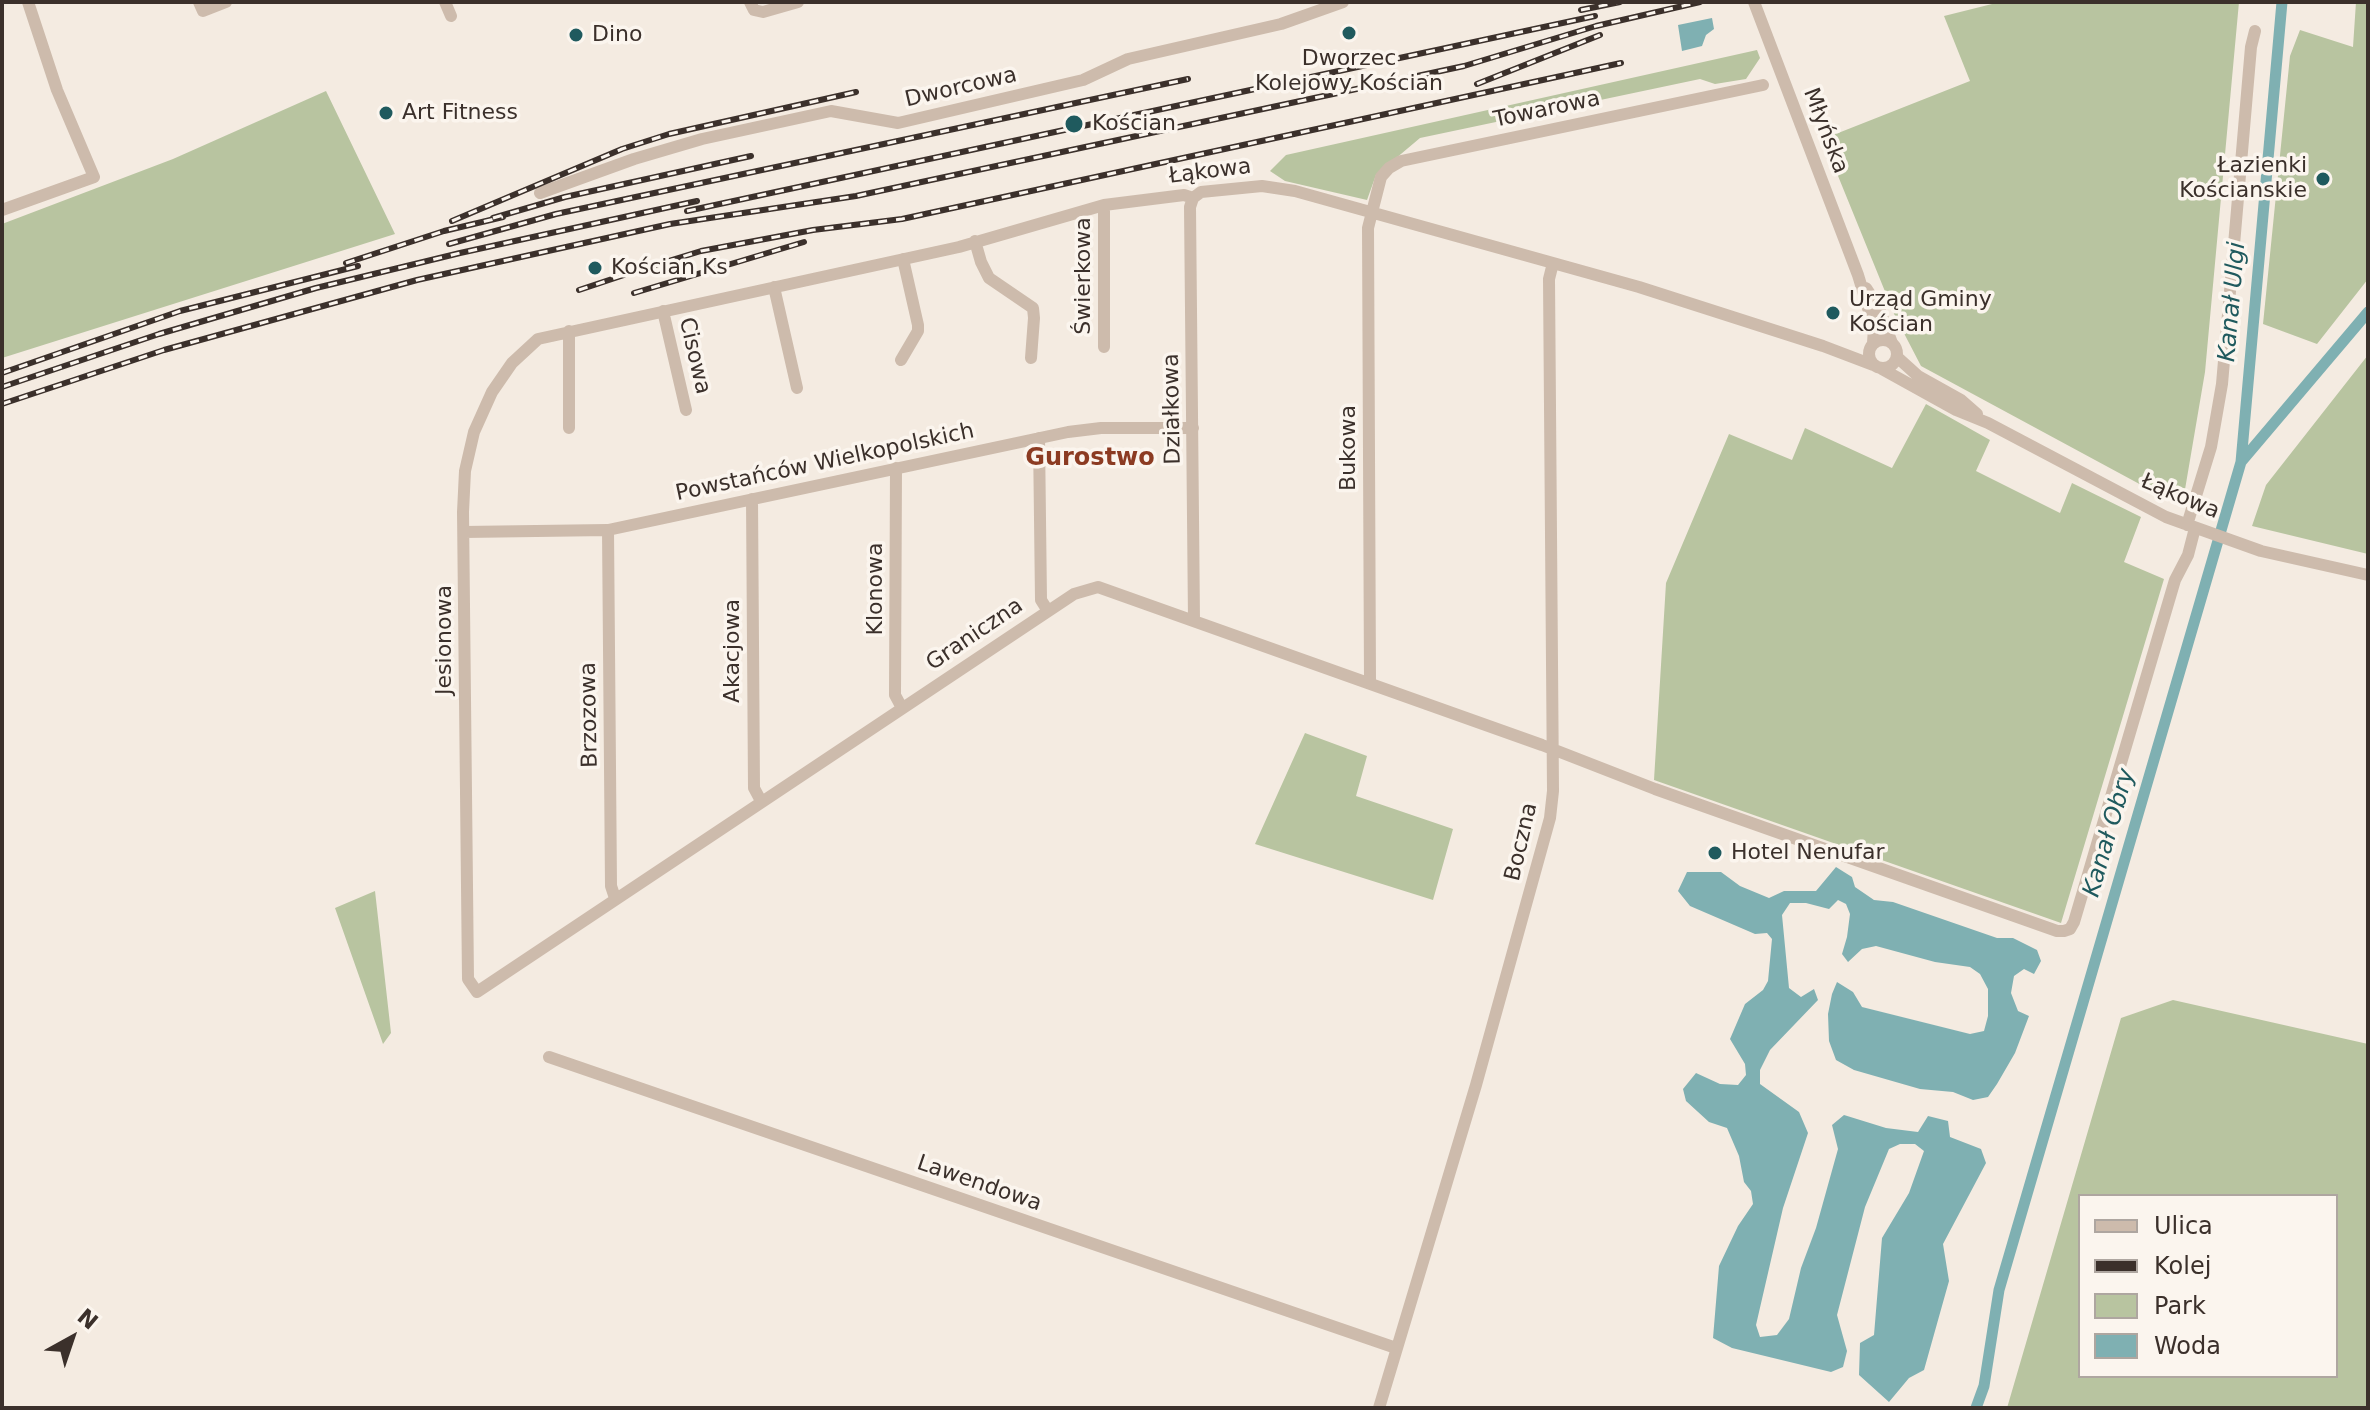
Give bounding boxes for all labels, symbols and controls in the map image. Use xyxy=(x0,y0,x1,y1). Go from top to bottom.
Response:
place label: Dino xyxy=(592,22,642,48)
marker: Dworzec Kolejowy Kościan xyxy=(1340,24,1358,42)
marker: Dino xyxy=(567,26,585,44)
place label: Dworzec Kolejowy Kościan xyxy=(1255,46,1443,98)
street label: Dworcowa xyxy=(902,62,1020,114)
street label: Młyńska xyxy=(1797,84,1853,178)
street label: Towarowa xyxy=(1491,86,1603,134)
place label: Art Fitness xyxy=(402,100,518,126)
marker: Art Fitness xyxy=(377,104,395,122)
place label: Kościan xyxy=(1092,111,1176,137)
marker: Kościan xyxy=(1063,113,1085,135)
place label: Łazienki Kościanskie xyxy=(2179,153,2307,204)
street label: Łąkowa xyxy=(1167,154,1253,190)
marker: Łazienki Kościanskie xyxy=(2314,170,2332,188)
street label: Świerkowa xyxy=(1071,217,1097,335)
water label: Kanał Ulgi xyxy=(2213,241,2253,363)
place label: Kościan Ks xyxy=(611,255,728,281)
marker: Kościan Ks xyxy=(586,259,604,277)
place label: Urząd Gminy Kościan xyxy=(1849,287,1992,338)
marker: Urząd Gminy Kościan xyxy=(1824,304,1842,322)
street label: Cisowa xyxy=(672,315,716,397)
street label: Działkowa xyxy=(1159,353,1187,465)
street label: Bukowa xyxy=(1336,405,1362,491)
street label: Powstańców Wielkopolskich xyxy=(673,418,977,508)
district label: Gurostwo xyxy=(1025,445,1155,473)
street label: Łąkowa xyxy=(2137,469,2223,525)
street label: Klonowa xyxy=(863,543,889,635)
street label: Jesionowa xyxy=(432,585,458,695)
street label: Graniczna xyxy=(922,593,1028,677)
street label: Akacjowa xyxy=(720,599,746,703)
street label: Brzozowa xyxy=(576,662,604,768)
water label: Kanał Obry xyxy=(2078,765,2142,901)
street label: Boczna xyxy=(1500,800,1544,884)
place label: Hotel Nenufar xyxy=(1731,840,1884,866)
marker: Hotel Nenufar xyxy=(1706,844,1724,862)
street label: Lawendowa xyxy=(913,1150,1045,1218)
legend xyxy=(2078,1194,2338,1378)
text: Ulica xyxy=(2154,1212,2213,1240)
text: Kolej xyxy=(2154,1252,2211,1280)
text: Park xyxy=(2154,1292,2206,1320)
north arrow xyxy=(32,1298,112,1378)
text: N xyxy=(73,1304,103,1335)
text: Woda xyxy=(2154,1332,2221,1360)

